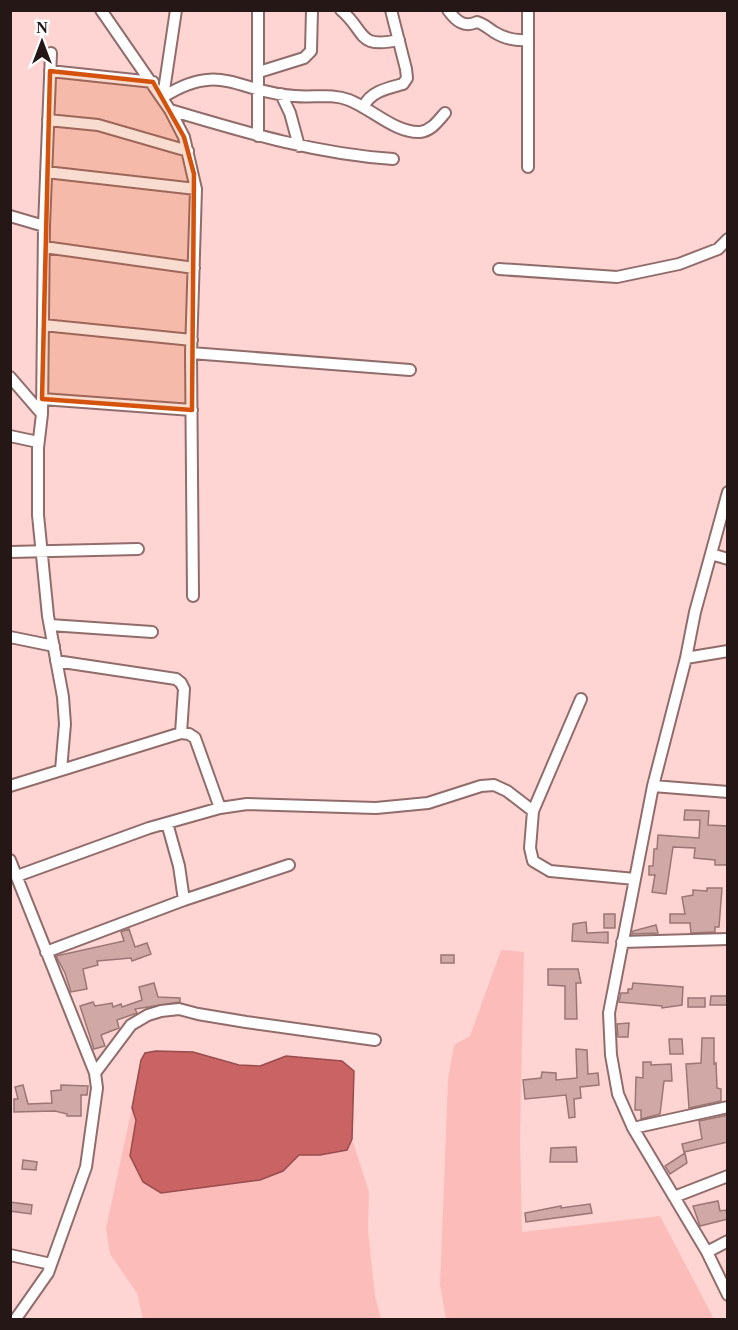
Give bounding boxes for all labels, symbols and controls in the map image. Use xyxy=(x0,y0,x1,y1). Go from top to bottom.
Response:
north arrow xyxy=(12,12,72,72)
text: N xyxy=(36,19,48,36)

